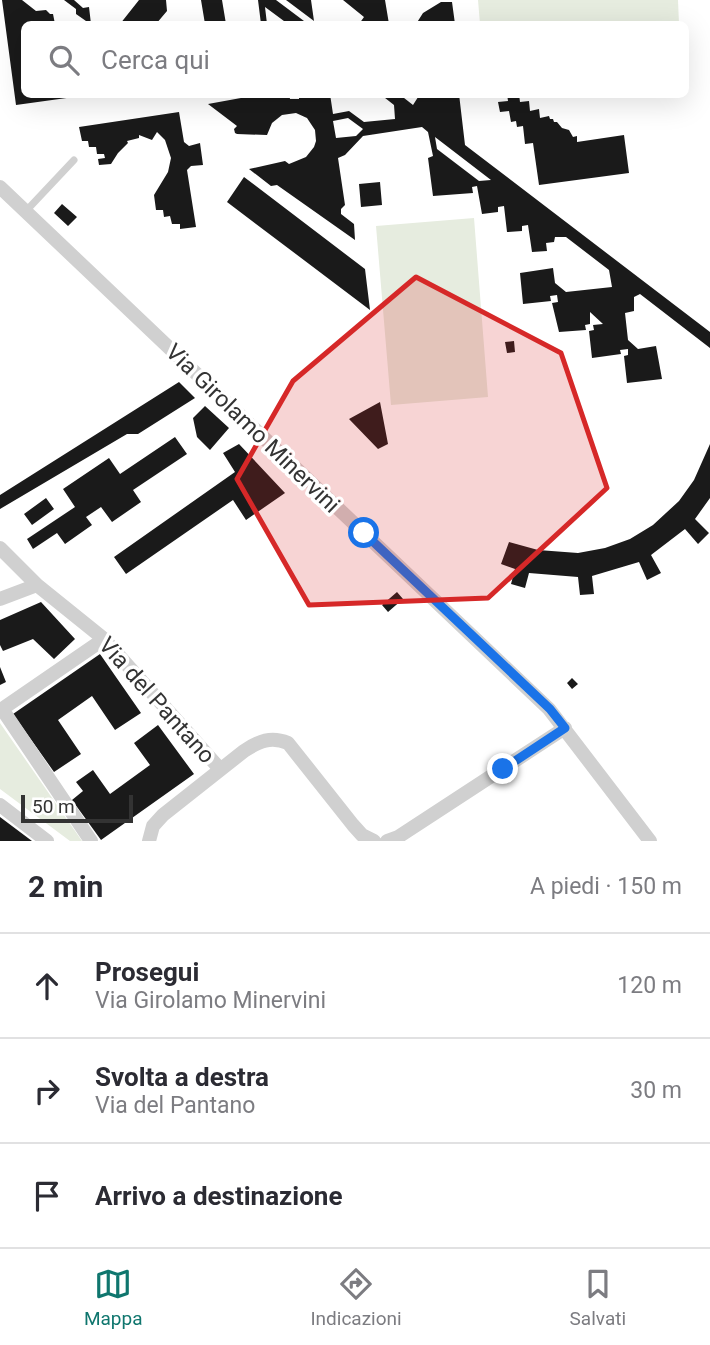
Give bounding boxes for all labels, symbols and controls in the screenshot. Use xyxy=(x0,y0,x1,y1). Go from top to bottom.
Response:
search box xyxy=(21,21,689,98)
icon: search xyxy=(45,41,83,79)
text: Cerca qui xyxy=(101,45,210,75)
street label: Via Girolamo Minervini xyxy=(160,338,345,518)
route start xyxy=(348,517,379,548)
street label: Via del Pantano xyxy=(93,632,220,769)
route end xyxy=(487,753,518,784)
scale bar xyxy=(21,792,133,824)
text: 50 m xyxy=(32,795,75,818)
text: 2 min xyxy=(28,869,103,904)
text: A piedi · 150 m xyxy=(530,873,682,900)
text: Prosegui xyxy=(95,957,199,987)
icon: ahead xyxy=(28,967,66,1005)
text: 120 m xyxy=(617,972,682,999)
text: Via Girolamo Minervini xyxy=(95,987,326,1014)
text: Svolta a destra xyxy=(95,1062,269,1092)
icon: right xyxy=(28,1072,66,1110)
text: 30 m xyxy=(630,1077,682,1104)
text: Via del Pantano xyxy=(95,1092,255,1119)
icon: arrive xyxy=(28,1177,66,1215)
text: Arrivo a destinazione xyxy=(95,1181,342,1211)
tab: Mappa xyxy=(84,1265,143,1330)
tab: Indicazioni xyxy=(310,1265,402,1330)
tab: Salvati xyxy=(570,1265,626,1330)

